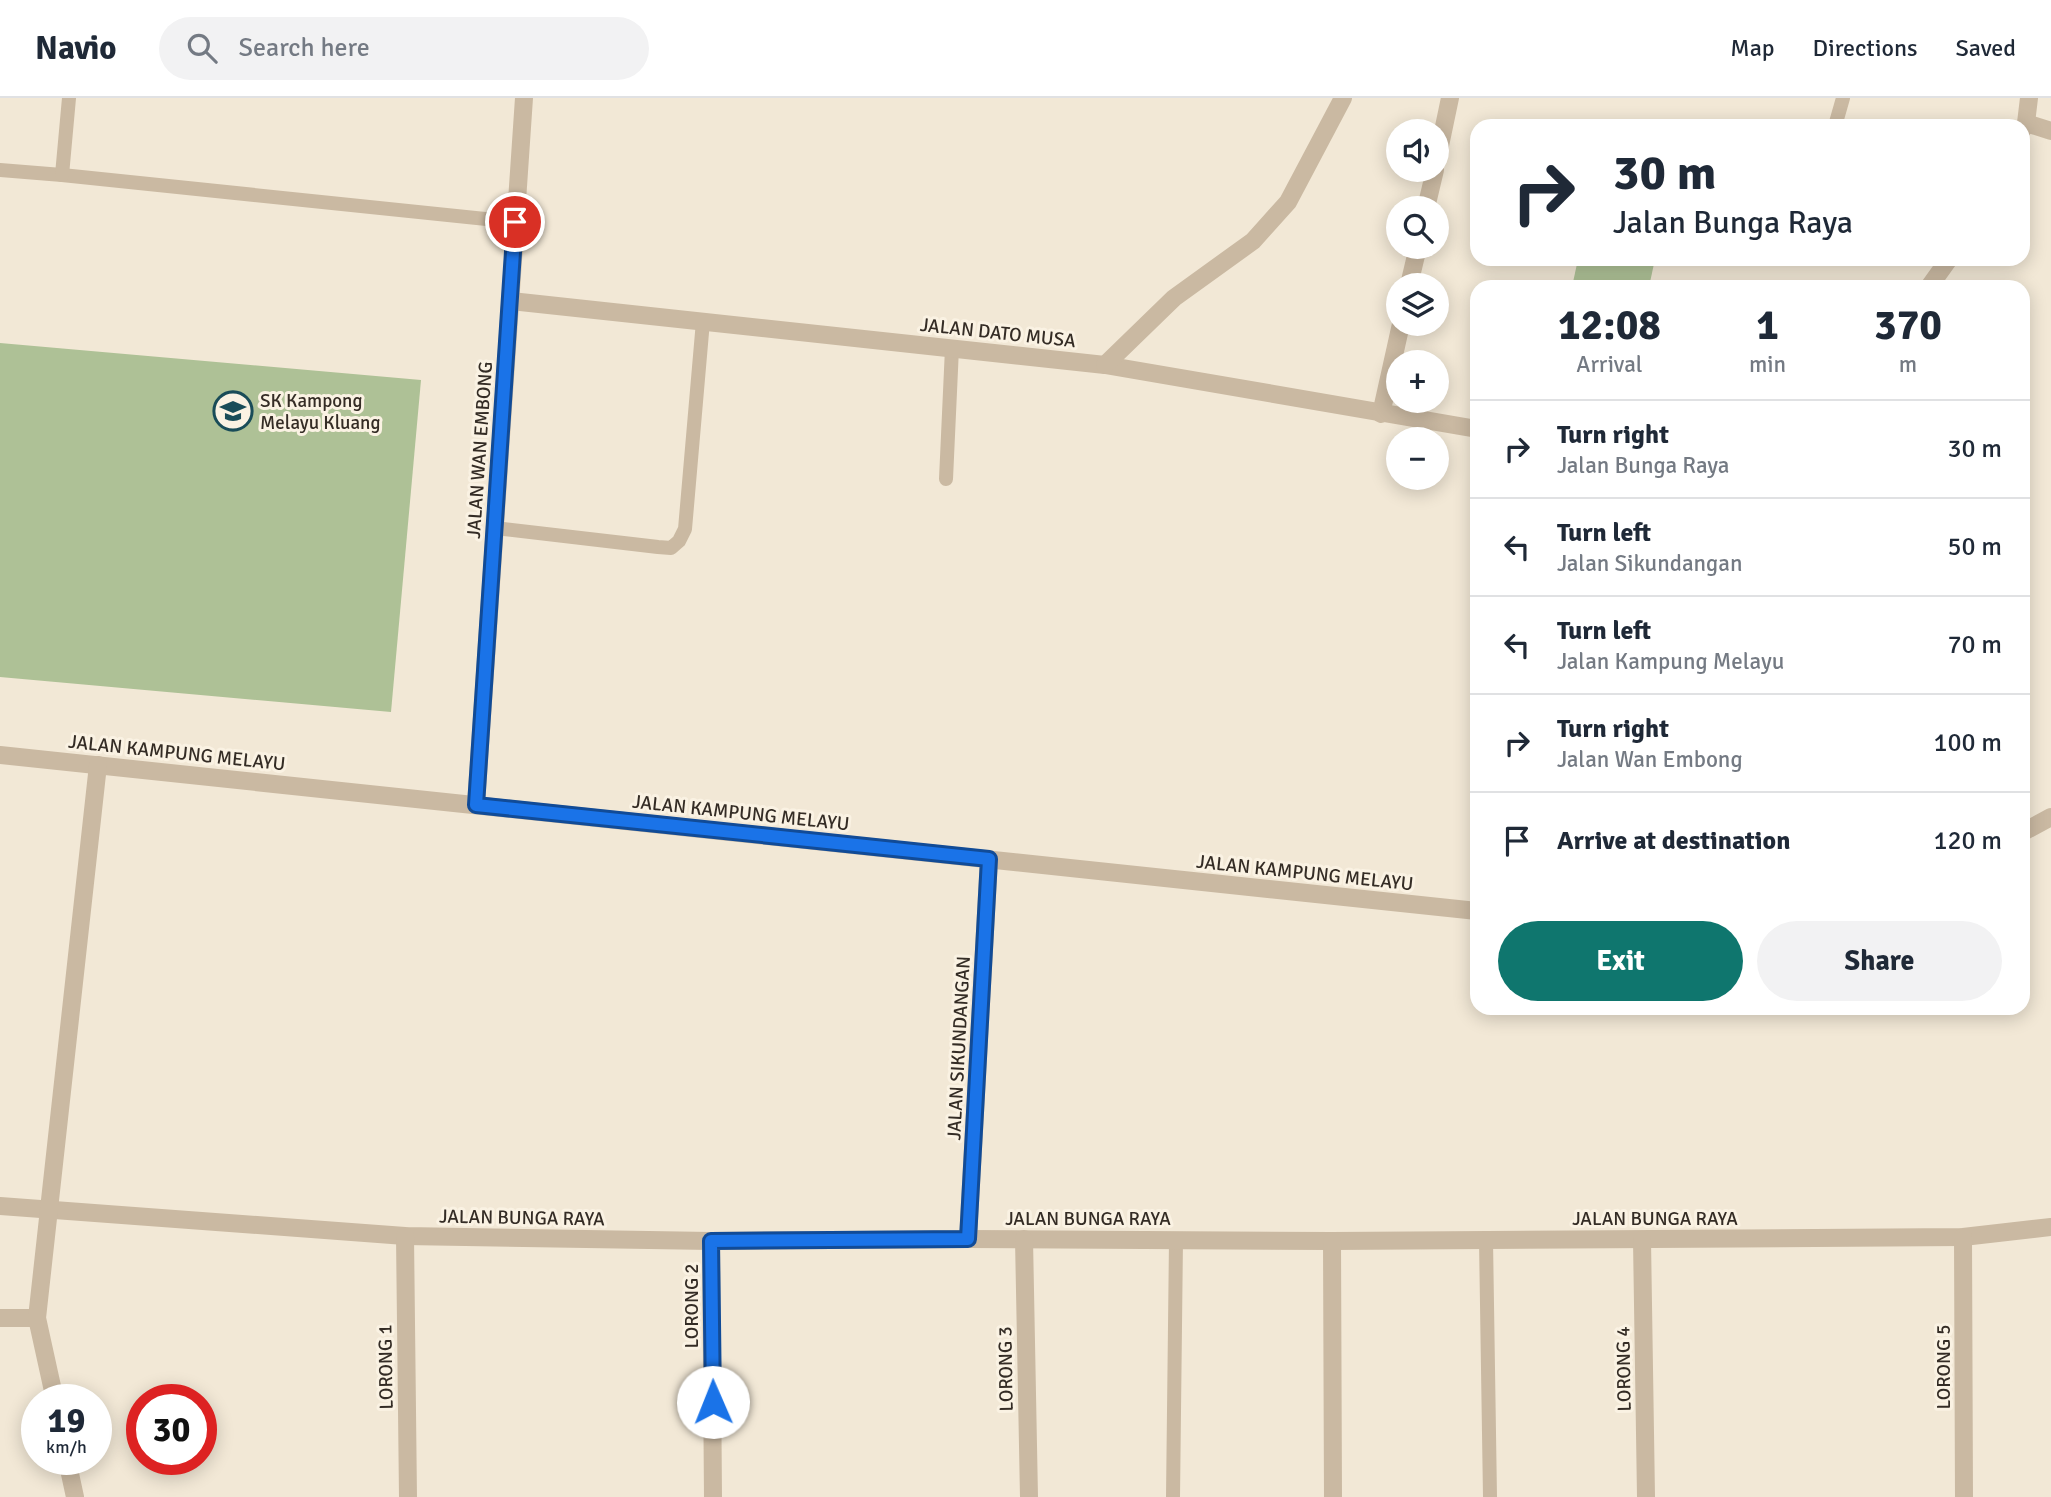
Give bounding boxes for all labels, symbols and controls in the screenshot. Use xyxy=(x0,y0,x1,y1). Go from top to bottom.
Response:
search box xyxy=(159,17,649,80)
text: Navio xyxy=(35,28,117,69)
icon: search xyxy=(183,29,221,67)
text: Search here xyxy=(239,32,370,64)
text: Map xyxy=(1730,33,1775,63)
text: Directions xyxy=(1813,33,1918,63)
text: Saved xyxy=(1956,33,2016,63)
map controls xyxy=(1386,119,1449,490)
button: sound xyxy=(1386,119,1449,182)
text: 30 m xyxy=(1613,143,1716,203)
icon: right xyxy=(1498,147,1589,238)
pin xyxy=(485,192,545,252)
button: search xyxy=(1386,196,1449,259)
icon: arrive xyxy=(496,203,534,241)
text: Jalan Bunga Raya xyxy=(1613,203,1853,242)
button: layers xyxy=(1386,273,1449,336)
text: 12:08 xyxy=(1558,300,1661,351)
text: 1 xyxy=(1756,300,1779,351)
text: 370 xyxy=(1874,300,1942,351)
street label: JALAN DATO MUSA xyxy=(919,313,1077,353)
button: + xyxy=(1386,350,1449,413)
text: Arrival xyxy=(1576,350,1643,379)
text: min xyxy=(1749,350,1786,379)
text: m xyxy=(1899,350,1917,379)
street label: JALAN WAN EMBONG xyxy=(462,361,498,540)
place label: SK Kampong Melayu Kluang xyxy=(260,389,380,435)
school or university icon: SK Kampong Melayu Kluang xyxy=(212,390,254,432)
text: Turn right xyxy=(1557,419,1669,451)
button: − xyxy=(1386,427,1449,490)
icon: right xyxy=(1498,430,1536,468)
text: 30 m xyxy=(1947,433,2002,465)
text: Jalan Bunga Raya xyxy=(1557,451,1729,480)
text: Turn left xyxy=(1557,517,1651,549)
icon: left xyxy=(1498,528,1536,566)
text: 50 m xyxy=(1947,531,2002,563)
text: Jalan Sikundangan xyxy=(1557,549,1742,578)
text: Turn left xyxy=(1557,615,1651,647)
icon: left xyxy=(1498,626,1536,664)
text: 70 m xyxy=(1947,629,2002,661)
text: Jalan Kampung Melayu xyxy=(1557,647,1784,676)
text: Turn right xyxy=(1557,713,1669,745)
icon: right xyxy=(1498,724,1536,762)
text: 100 m xyxy=(1933,727,2002,759)
street label: JALAN KAMPUNG MELAYU xyxy=(67,730,287,776)
text: Jalan Wan Embong xyxy=(1557,745,1743,774)
street label: JALAN KAMPUNG MELAYU xyxy=(631,790,851,836)
icon: arrive xyxy=(1498,822,1536,860)
text: Arrive at destination xyxy=(1557,825,1790,857)
text: 120 m xyxy=(1933,825,2002,857)
street label: JALAN KAMPUNG MELAYU xyxy=(1195,850,1415,896)
button: Exit xyxy=(1498,921,1743,1001)
button: Share xyxy=(1757,921,2002,1001)
street label: JALAN SIKUNDANGAN xyxy=(942,955,976,1141)
street label: JALAN BUNGA RAYA xyxy=(439,1205,605,1231)
street label: JALAN BUNGA RAYA xyxy=(1005,1207,1171,1231)
street label: JALAN BUNGA RAYA xyxy=(1572,1207,1738,1231)
street label: LORONG 2 xyxy=(680,1263,704,1349)
street label: LORONG 1 xyxy=(373,1324,399,1410)
street label: LORONG 5 xyxy=(1932,1324,1956,1410)
street label: LORONG 3 xyxy=(993,1326,1019,1412)
street label: LORONG 4 xyxy=(1611,1326,1637,1412)
position arrow xyxy=(676,1365,750,1439)
speed limit sign: 30 xyxy=(126,1384,217,1475)
text: 19 xyxy=(48,1399,85,1442)
text: km/h xyxy=(46,1436,87,1458)

